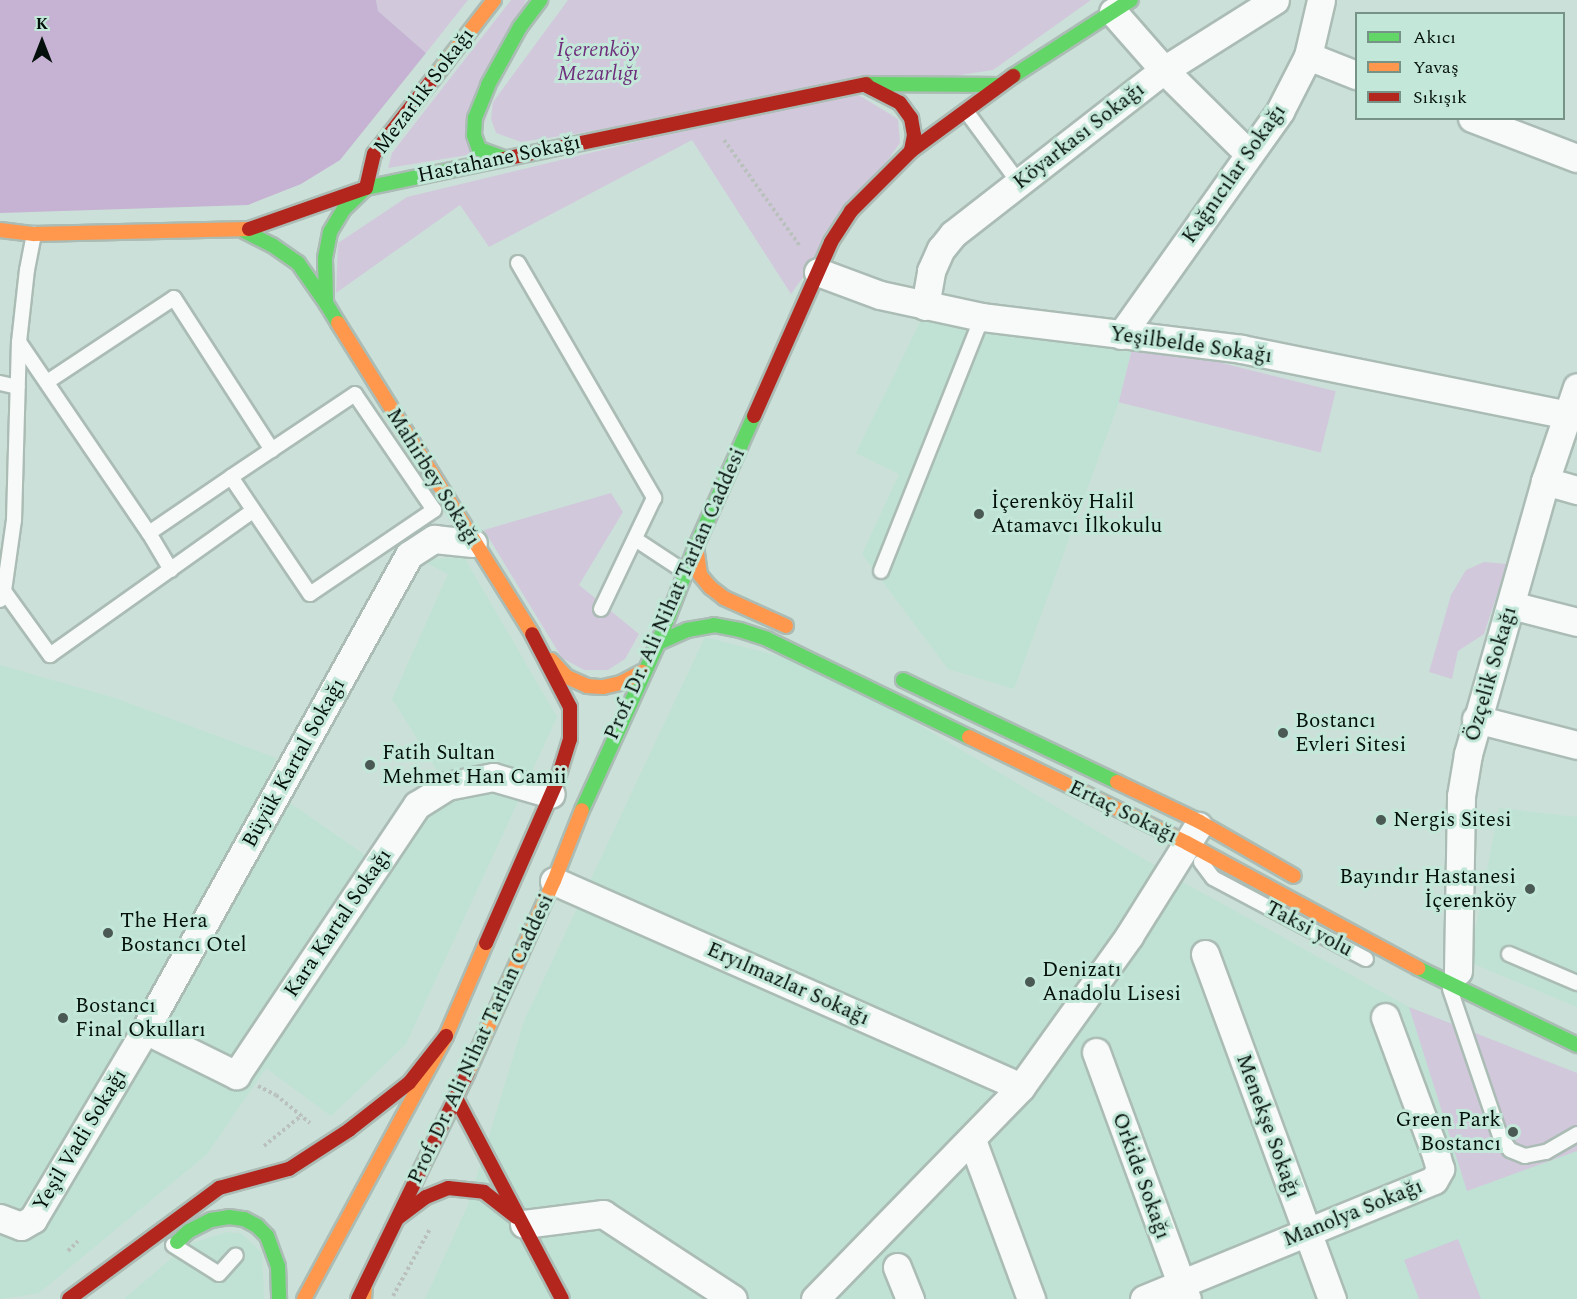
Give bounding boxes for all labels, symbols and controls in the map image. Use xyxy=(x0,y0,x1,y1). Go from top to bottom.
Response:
north arrow xyxy=(12,12,72,72)
text: K xyxy=(36,12,48,36)
legend xyxy=(1355,12,1565,120)
street label: Mezarlık Sokağı xyxy=(368,23,480,159)
text: Akıcı xyxy=(1413,24,1456,51)
park label: İçerenköy Mezarlığı xyxy=(557,37,639,87)
text: Yavaş xyxy=(1413,54,1459,81)
street label: Köyarkası Sokağı xyxy=(1008,77,1150,195)
text: Sıkışık xyxy=(1413,84,1467,111)
street label: Kağnıcılar Sokağı xyxy=(1177,100,1291,248)
street label: Hastahane Sokağı xyxy=(415,129,583,189)
street label: Yeşilbelde Sokağı xyxy=(1108,321,1274,369)
street label: Mahirbey Sokağı xyxy=(381,404,485,550)
street label: Prof. Dr. Ali Nihat Tarlan Caddesi xyxy=(599,444,751,744)
place label: İçerenköy Halil Atamavcı İlkokulu xyxy=(991,489,1162,539)
marker: İçerenköy Halil Atamavcı İlkokulu xyxy=(972,507,986,521)
street label: Özçelik Sokağı xyxy=(1460,604,1522,744)
street label: Büyük Kartal Sokağı xyxy=(237,674,351,852)
place label: Bostancı Evleri Sitesi xyxy=(1295,708,1406,758)
marker: Bostancı Evleri Sitesi xyxy=(1276,726,1290,740)
place label: Fatih Sultan Mehmet Han Camii xyxy=(382,740,567,790)
marker: Fatih Sultan Mehmet Han Camii xyxy=(363,758,377,772)
street label: Ertaç Sokağı xyxy=(1065,775,1181,849)
place label: Nergis Sitesi xyxy=(1393,807,1512,833)
marker: Nergis Sitesi xyxy=(1374,813,1388,827)
street label: Kara Kartal Sokağı xyxy=(279,844,397,1002)
place label: Bayındır Hastanesi İçerenköy xyxy=(1339,864,1516,914)
marker: Bayındır Hastanesi İçerenköy xyxy=(1521,880,1539,898)
street label: Prof. Dr. Ali Nihat Tarlan Caddesi xyxy=(403,890,559,1188)
street label: Taksi yolu xyxy=(1261,896,1357,962)
place label: The Hera Bostancı Otel xyxy=(120,908,247,958)
marker: The Hera Bostancı Otel xyxy=(101,926,115,940)
street label: Eryılmazlar Sokağı xyxy=(703,937,873,1031)
place label: Denizatı Anadolu Lisesi xyxy=(1042,957,1181,1007)
marker: Denizatı Anadolu Lisesi xyxy=(1023,975,1037,989)
place label: Bostancı Final Okulları xyxy=(75,993,206,1043)
marker: Bostancı Final Okulları xyxy=(56,1011,70,1025)
street label: Menekşe Sokağı xyxy=(1230,1051,1306,1201)
street label: Yeşil Vadi Sokağı xyxy=(28,1064,132,1216)
place label: Green Park Bostancı xyxy=(1395,1107,1501,1157)
street label: Orkide Sokağı xyxy=(1106,1109,1176,1243)
marker: Green Park Bostancı xyxy=(1506,1125,1520,1139)
street label: Manolya Sokağı xyxy=(1280,1174,1426,1252)

